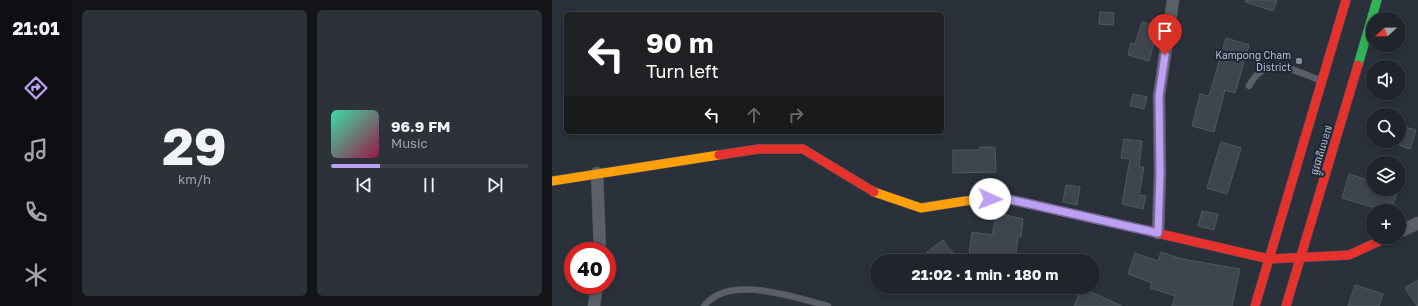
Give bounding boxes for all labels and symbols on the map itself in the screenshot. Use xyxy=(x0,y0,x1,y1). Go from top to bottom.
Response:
north arrow xyxy=(1366,12,1406,52)
pin xyxy=(1148,14,1182,55)
place label: Kampong Cham District xyxy=(1215,49,1291,73)
marker: Kampong Cham District xyxy=(1294,56,1304,66)
street label: ផ្លូវជាតិលេខ៧ xyxy=(1308,124,1338,178)
position arrow xyxy=(969,178,1011,220)
speed limit sign: 40 xyxy=(564,242,616,294)

